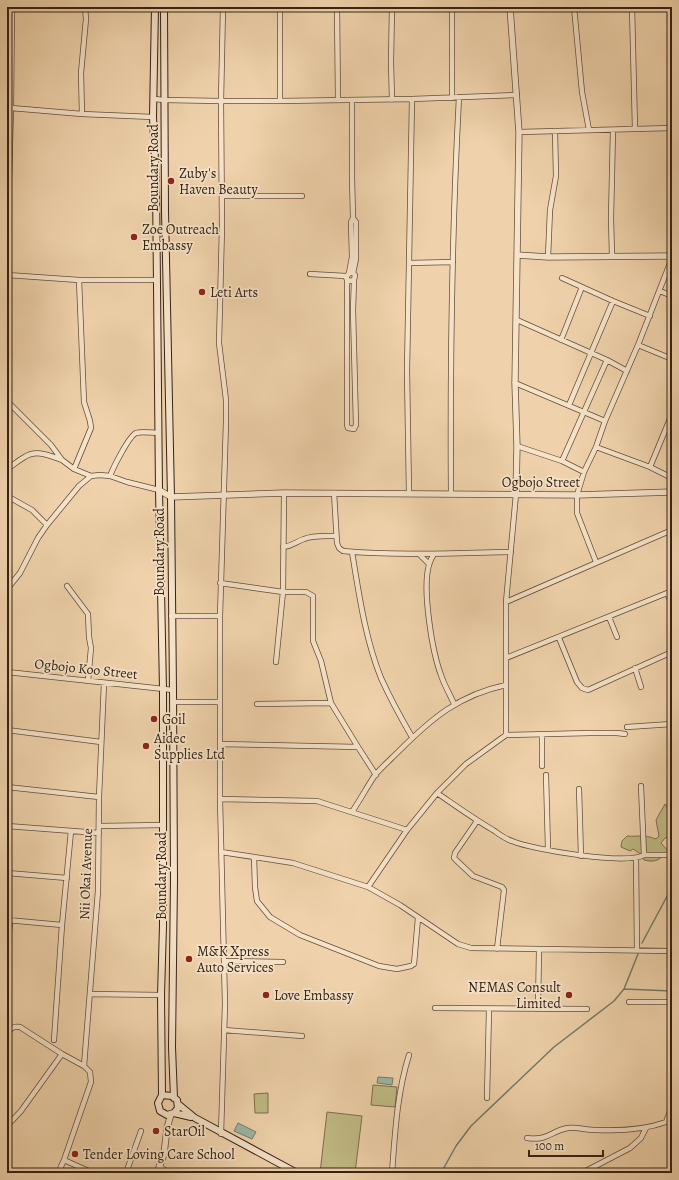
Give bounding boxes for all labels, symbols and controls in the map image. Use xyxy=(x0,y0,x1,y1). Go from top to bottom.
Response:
street label: Boundary Road xyxy=(144,123,163,212)
place label: Zuby's Haven Beauty xyxy=(179,164,258,199)
marker: Zuby's Haven Beauty xyxy=(166,176,176,186)
place label: Zoe Outreach Embassy xyxy=(142,220,220,255)
marker: Zoe Outreach Embassy xyxy=(129,232,139,242)
place label: Leti Arts xyxy=(210,283,258,302)
marker: Leti Arts xyxy=(197,287,207,297)
street label: Ogbojo Street xyxy=(502,473,581,492)
street label: Boundary Road xyxy=(150,507,169,596)
street label: Ogbojo Koo Street xyxy=(34,654,139,684)
place label: Goil xyxy=(162,710,186,729)
marker: Goil xyxy=(149,714,159,724)
place label: Aidec Supplies Ltd xyxy=(153,729,226,764)
marker: Aidec Supplies Ltd xyxy=(141,741,151,751)
street label: Nii Okai Avenue xyxy=(75,828,97,920)
street label: Boundary Road xyxy=(152,831,171,920)
place label: M&K Xpress Auto Services xyxy=(196,942,274,977)
marker: M&K Xpress Auto Services xyxy=(184,954,194,964)
place label: NEMAS Consult Limited xyxy=(468,978,561,1013)
place label: Love Embassy xyxy=(274,986,354,1005)
marker: Love Embassy xyxy=(261,990,271,1000)
marker: NEMAS Consult Limited xyxy=(564,990,574,1000)
place label: StarOil xyxy=(164,1122,206,1141)
marker: StarOil xyxy=(151,1126,161,1136)
scale bar xyxy=(529,1132,603,1158)
text: 100 m xyxy=(535,1138,564,1154)
place label: Tender Loving Care School xyxy=(83,1145,235,1164)
marker: Tender Loving Care School xyxy=(70,1149,80,1159)

